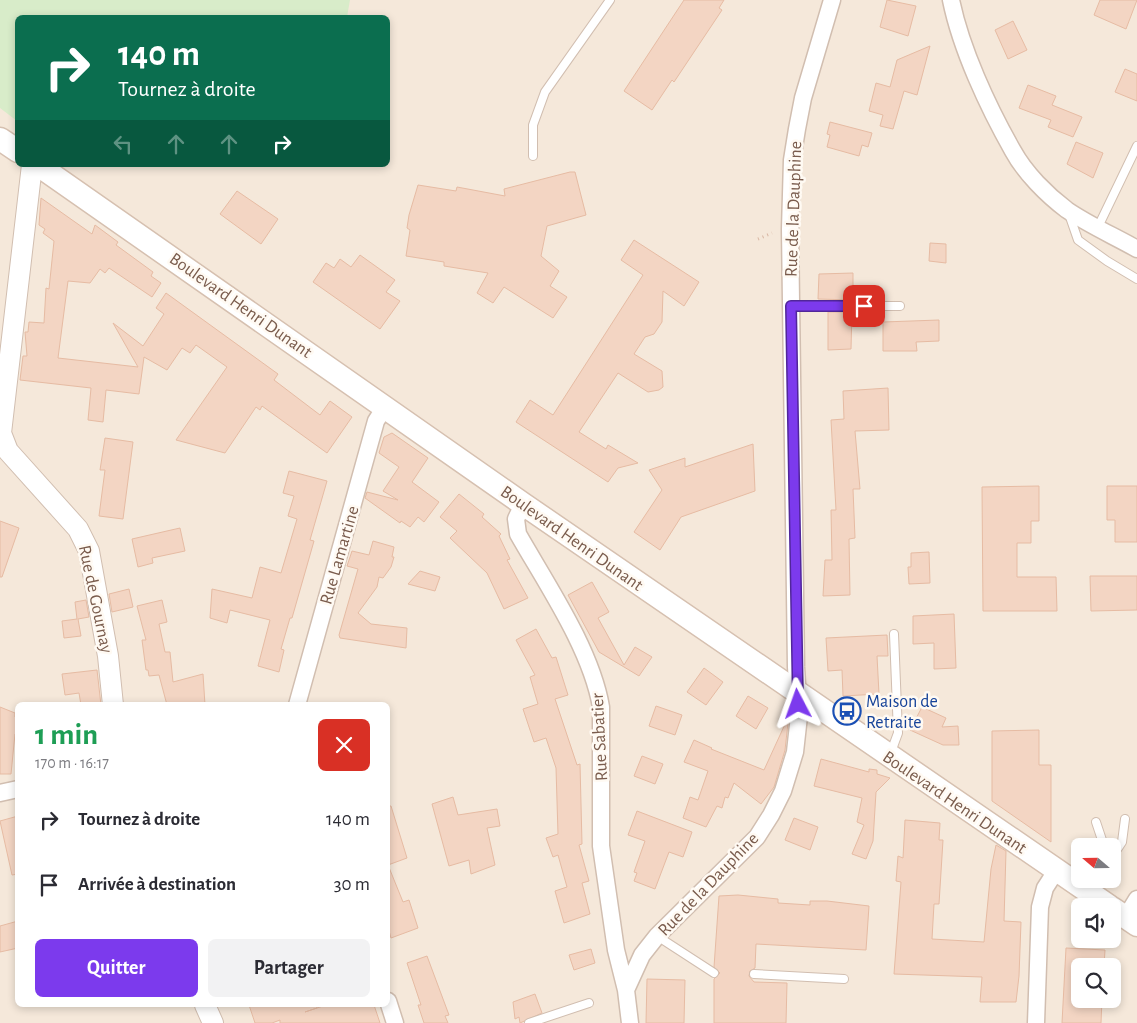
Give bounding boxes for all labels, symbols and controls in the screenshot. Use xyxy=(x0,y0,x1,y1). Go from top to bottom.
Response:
icon: right xyxy=(35,35,100,100)
text: 140 m xyxy=(118,37,200,72)
text: Tournez à droite xyxy=(118,78,256,100)
icon: left xyxy=(109,130,137,158)
icon: ahead xyxy=(162,130,190,158)
icon: ahead xyxy=(215,130,243,158)
icon: right xyxy=(268,130,296,158)
street label: Rue de la Dauphine xyxy=(783,141,805,277)
street label: Boulevard Henri Dunant xyxy=(166,250,315,362)
pin xyxy=(843,285,885,327)
icon: arrive xyxy=(850,292,878,320)
street label: Boulevard Henri Dunant xyxy=(497,483,646,595)
street label: Rue Lamartine xyxy=(317,504,363,607)
street label: Rue de Gournay xyxy=(75,544,115,655)
position arrow xyxy=(771,677,823,729)
street label: Rue Sabatier xyxy=(589,692,611,782)
place label: Maison de Retraite xyxy=(866,693,938,732)
bus stop icon: Maison de Retraite xyxy=(832,696,862,726)
button: close xyxy=(318,719,370,771)
text: 1 min xyxy=(35,720,98,750)
street label: Boulevard Henri Dunant xyxy=(879,748,1030,858)
text: 170 m · 16:17 xyxy=(35,755,109,771)
icon: right xyxy=(35,806,63,834)
text: Tournez à droite xyxy=(78,810,200,829)
text: 140 m xyxy=(326,810,370,829)
street label: Rue de la Dauphine xyxy=(655,830,762,940)
north arrow xyxy=(1071,838,1121,888)
map controls xyxy=(1071,838,1121,1008)
icon: arrive xyxy=(35,871,63,899)
text: Arrivée à destination xyxy=(78,875,236,894)
text: 30 m xyxy=(334,875,370,894)
button: sound xyxy=(1071,898,1121,948)
button: Quitter xyxy=(35,939,198,997)
button: Partager xyxy=(208,939,370,997)
button: search xyxy=(1071,958,1121,1008)

